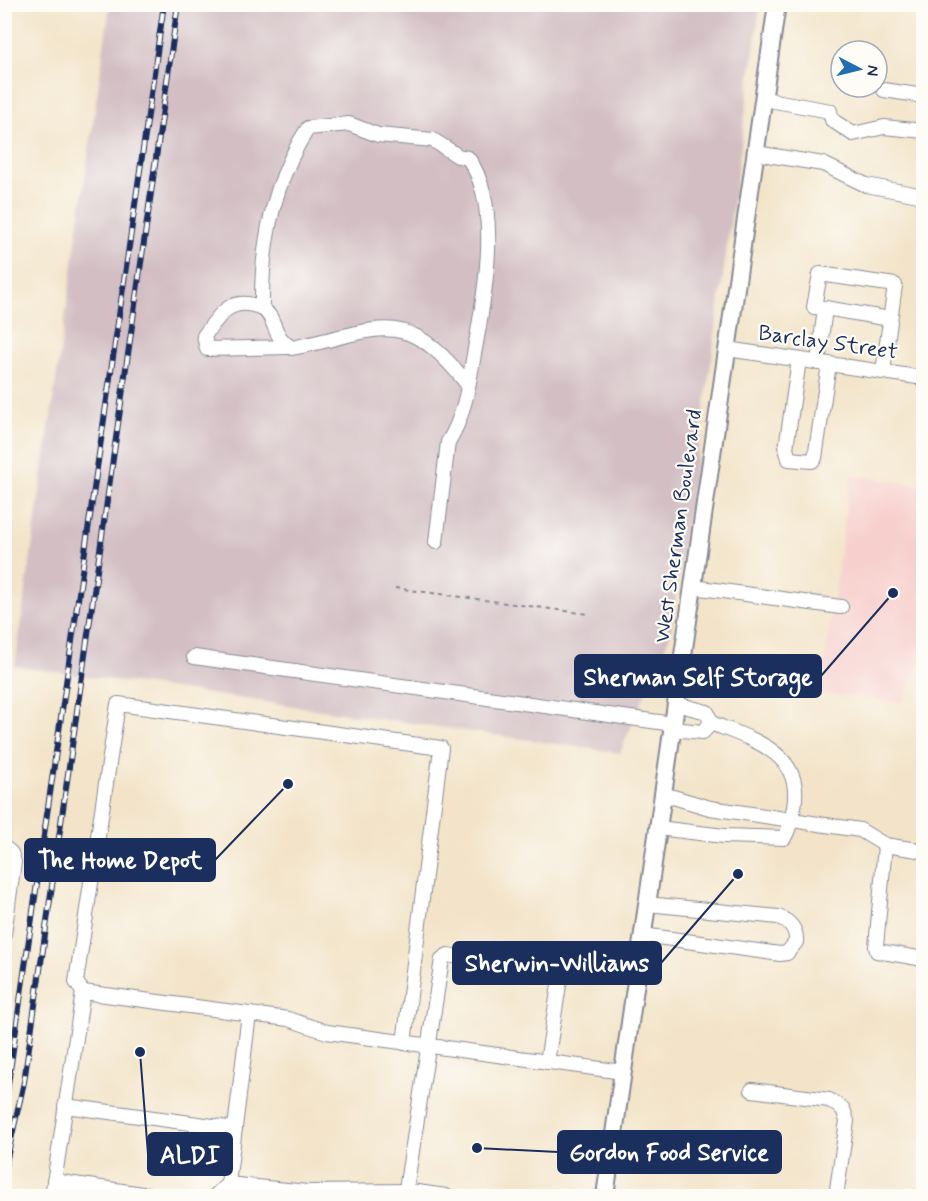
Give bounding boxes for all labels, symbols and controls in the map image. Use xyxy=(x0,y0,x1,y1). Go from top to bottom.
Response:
north arrow xyxy=(829,39,889,99)
text: N xyxy=(861,64,883,77)
street label: Barclay Street xyxy=(756,319,900,367)
street label: West Sherman Boulevard xyxy=(649,407,709,645)
callout: Sherman Self Storage xyxy=(575,655,821,697)
text: Sherman Self Storage xyxy=(584,663,813,697)
callout: The Home Depot xyxy=(25,839,215,881)
text: The Home Depot xyxy=(38,846,203,877)
callout: Sherwin-Williams xyxy=(453,942,661,984)
text: Sherwin-Williams xyxy=(465,949,650,980)
callout: Gordon Food Service xyxy=(558,1131,781,1173)
callout: ALDI xyxy=(148,1133,232,1175)
text: Gordon Food Service xyxy=(569,1138,769,1169)
text: ALDI xyxy=(160,1141,220,1172)

